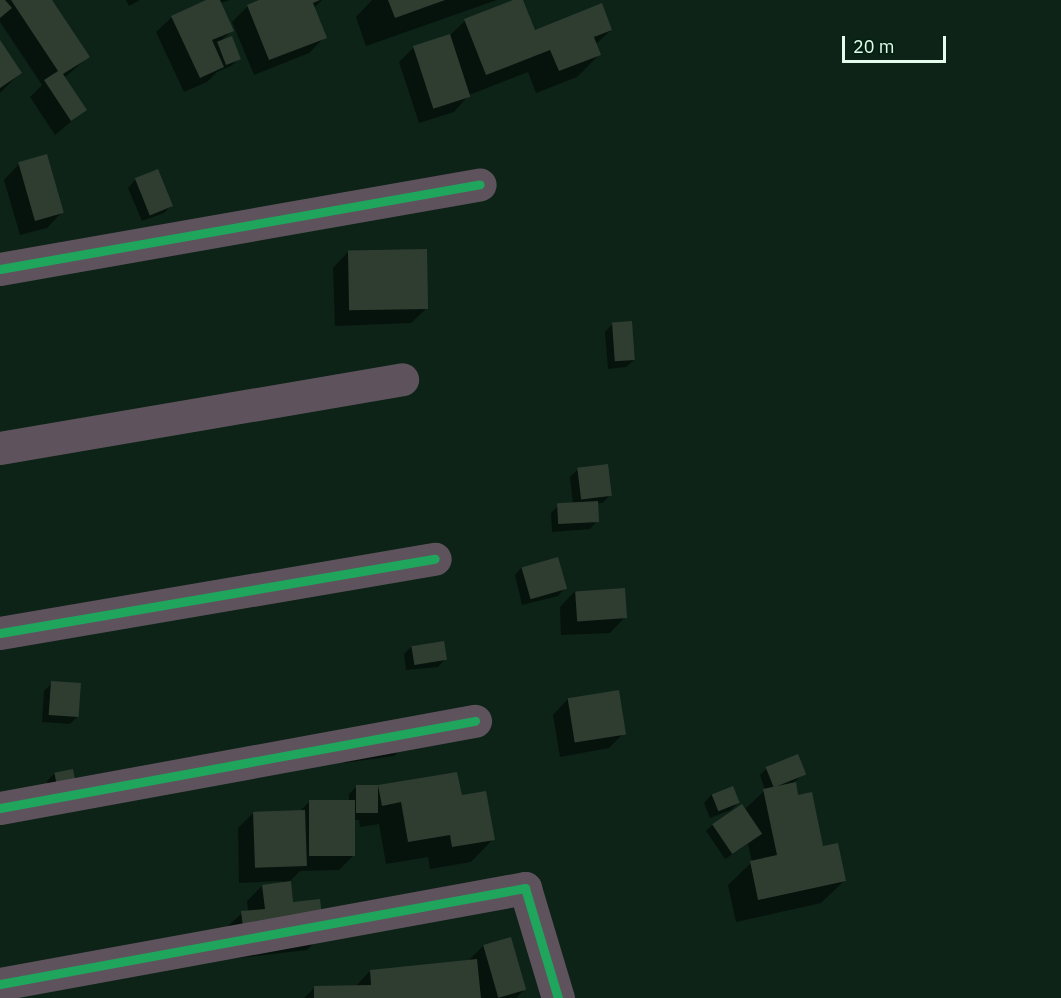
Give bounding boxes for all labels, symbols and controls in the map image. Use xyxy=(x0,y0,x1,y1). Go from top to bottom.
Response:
scale bar xyxy=(845,24,948,62)
text: 20 m xyxy=(853,35,895,58)

